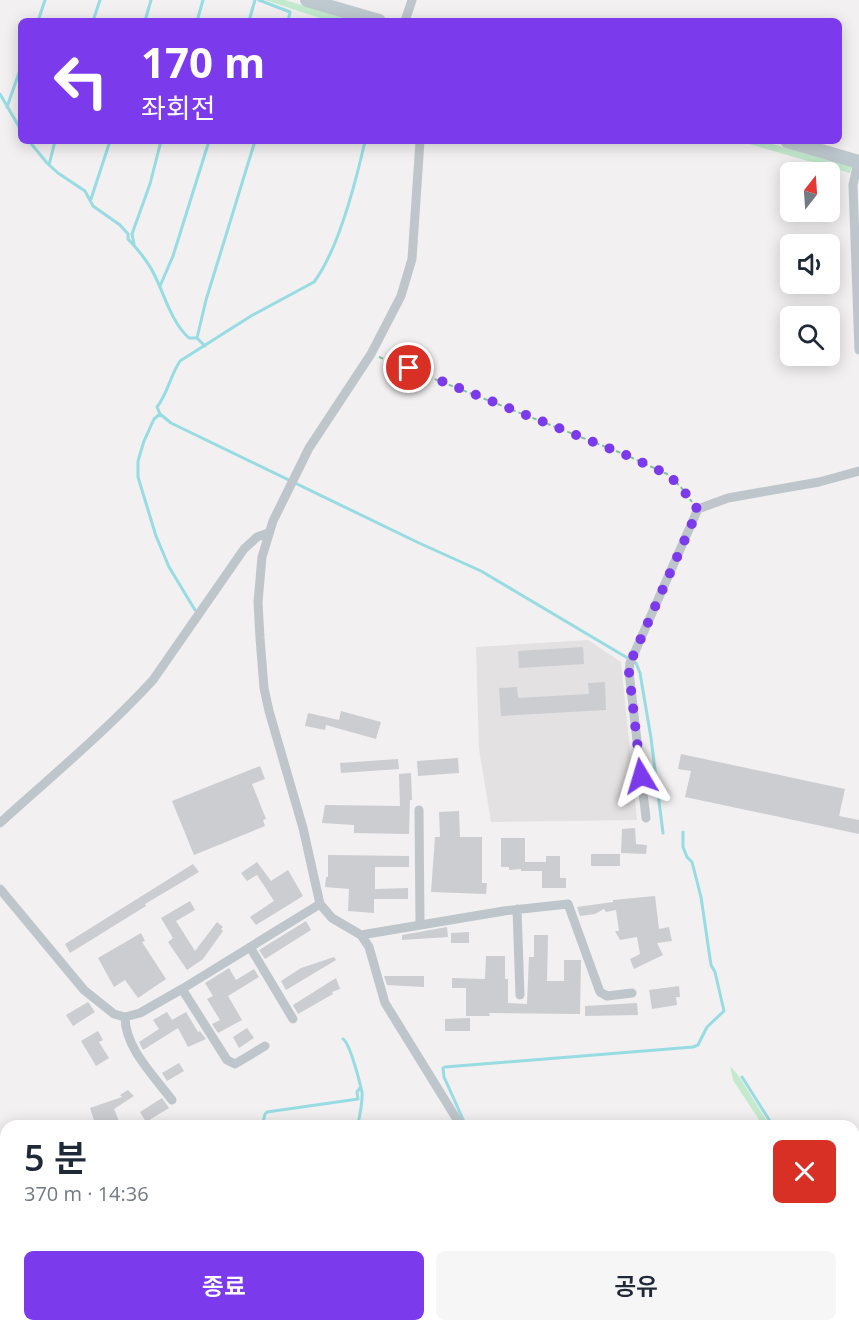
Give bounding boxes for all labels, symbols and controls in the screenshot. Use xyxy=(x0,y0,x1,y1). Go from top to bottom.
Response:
text: 170 m xyxy=(141,33,265,90)
icon: left xyxy=(42,42,120,120)
text: 좌회전 xyxy=(141,89,216,126)
north arrow xyxy=(780,162,840,222)
map controls xyxy=(780,162,840,366)
button: sound xyxy=(780,234,840,294)
button: search xyxy=(780,306,840,366)
pin xyxy=(383,342,434,393)
icon: arrive xyxy=(392,351,425,384)
position arrow xyxy=(609,744,673,808)
text: 5 분 xyxy=(24,1133,87,1182)
button: close xyxy=(773,1140,836,1203)
text: 370 m · 14:36 xyxy=(24,1180,149,1207)
button: 종료 xyxy=(24,1251,424,1320)
button: 공유 xyxy=(436,1251,836,1320)

